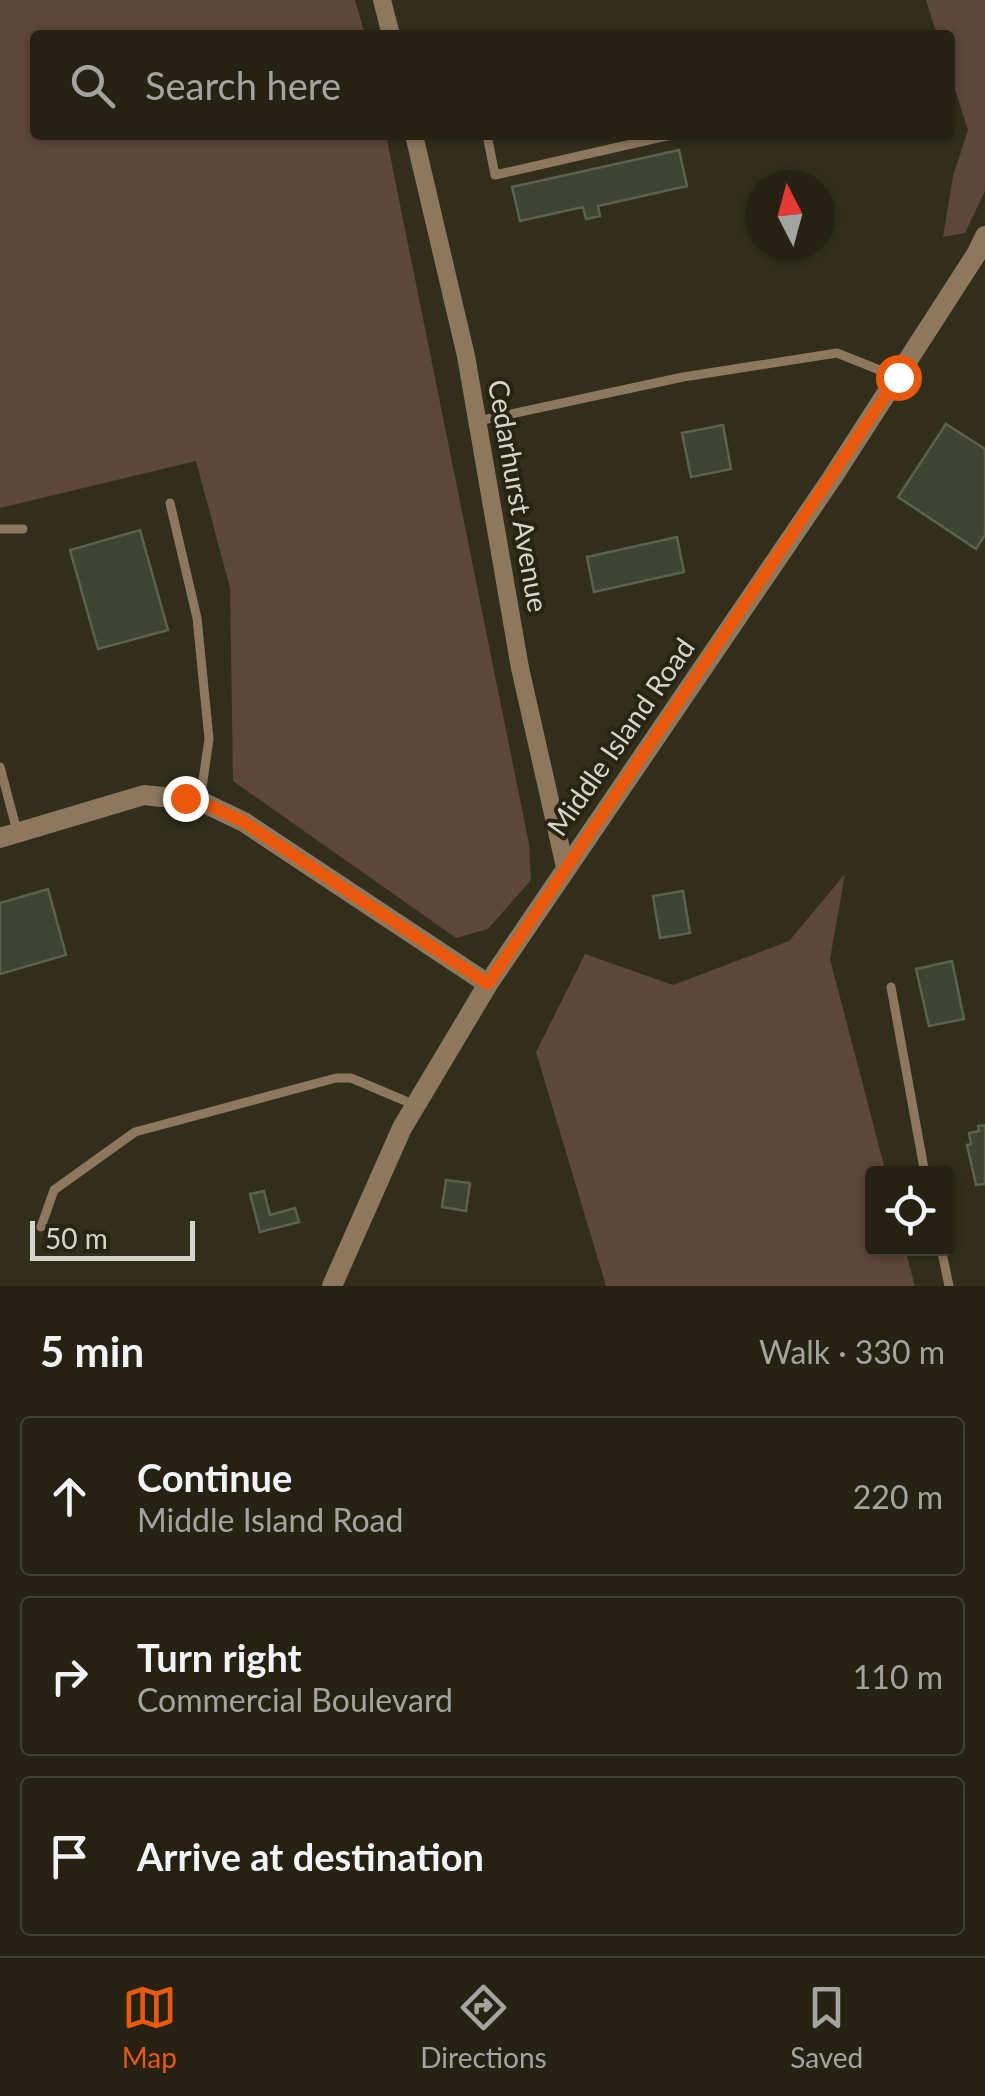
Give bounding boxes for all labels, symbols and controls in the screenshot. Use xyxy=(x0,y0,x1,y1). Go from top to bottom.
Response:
search box xyxy=(30,30,955,140)
icon: search xyxy=(65,58,120,113)
text: Search here xyxy=(145,62,341,108)
north arrow xyxy=(745,170,835,260)
route start xyxy=(876,355,922,401)
street label: Cedarhurst Avenue xyxy=(482,377,556,615)
street label: Middle Island Road xyxy=(539,631,701,842)
route end xyxy=(163,776,209,822)
map controls xyxy=(865,1166,955,1256)
button: locate xyxy=(865,1166,955,1256)
scale bar xyxy=(30,1216,195,1260)
text: 50 m xyxy=(45,1221,108,1255)
text: 5 min xyxy=(40,1326,144,1376)
text: Walk · 330 m xyxy=(759,1332,945,1371)
text: Continue xyxy=(137,1454,292,1500)
icon: ahead xyxy=(42,1469,97,1524)
text: 220 m xyxy=(853,1477,943,1516)
text: Middle Island Road xyxy=(137,1500,403,1539)
text: Turn right xyxy=(137,1634,302,1680)
icon: right xyxy=(42,1649,97,1704)
text: 110 m xyxy=(853,1657,943,1696)
text: Commercial Boulevard xyxy=(137,1680,453,1719)
icon: arrive xyxy=(42,1829,97,1884)
text: Arrive at destination xyxy=(137,1833,484,1879)
tab: Map xyxy=(122,1980,177,2074)
tab: Directions xyxy=(420,1980,547,2074)
tab: Saved xyxy=(790,1980,863,2074)

